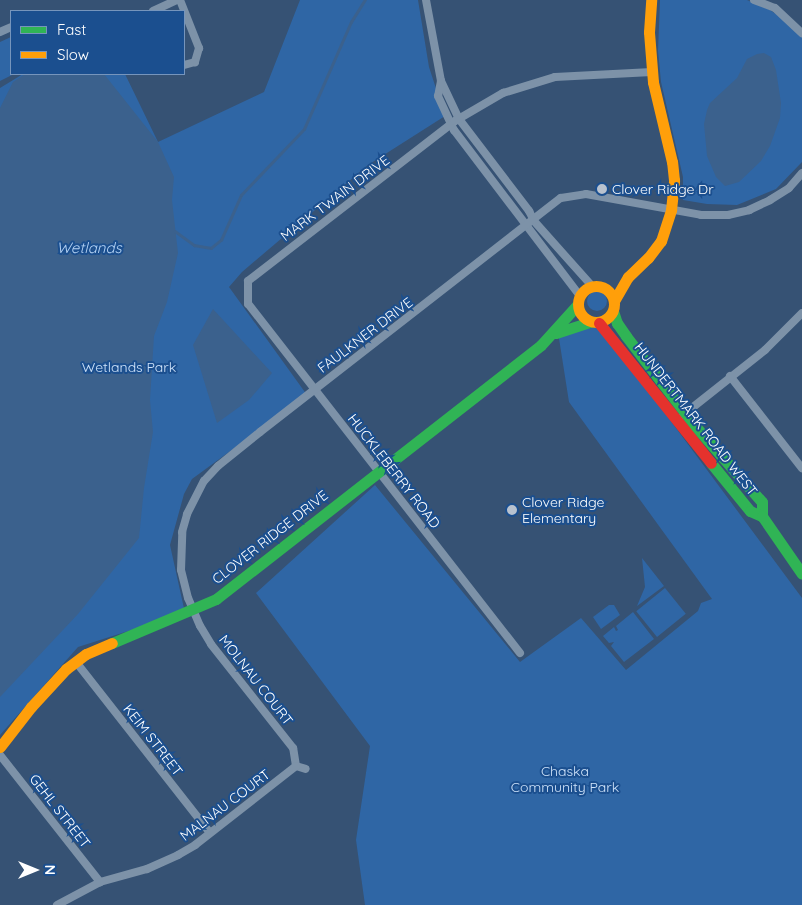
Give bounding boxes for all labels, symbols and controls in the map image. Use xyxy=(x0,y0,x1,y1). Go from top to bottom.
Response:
legend xyxy=(10,10,185,75)
text: Fast xyxy=(57,20,86,39)
text: Slow xyxy=(57,45,89,64)
street label: MARK TWAIN DRIVE xyxy=(277,152,393,244)
place label: Clover Ridge Dr xyxy=(612,181,714,197)
marker: Clover Ridge Dr xyxy=(596,183,608,195)
water label: Wetlands xyxy=(56,239,122,257)
street label: FAULKNER DRIVE xyxy=(314,294,416,376)
street label: HUNDERTMARK ROAD WEST xyxy=(631,339,761,499)
park label: Wetlands Park xyxy=(82,359,176,375)
street label: HUCKLEBERRY ROAD xyxy=(344,411,444,531)
street label: CLOVER RIDGE DRIVE xyxy=(209,487,331,587)
place label: Clover Ridge Elementary xyxy=(522,494,604,526)
marker: Clover Ridge Elementary xyxy=(506,504,518,516)
street label: MOLNAU COURT xyxy=(215,631,297,729)
street label: KEIM STREET xyxy=(120,701,186,779)
park label: Chaska Community Park xyxy=(511,763,619,796)
street label: MALNAU COURT xyxy=(177,766,273,844)
street label: GEHL STREET xyxy=(26,771,94,851)
north arrow xyxy=(10,845,60,895)
text: N xyxy=(41,865,59,875)

